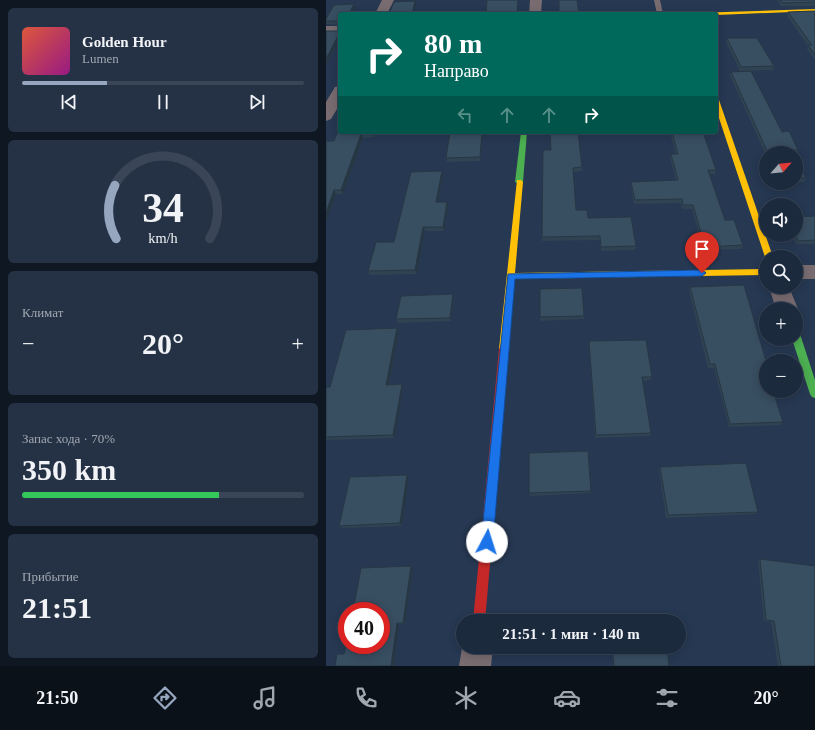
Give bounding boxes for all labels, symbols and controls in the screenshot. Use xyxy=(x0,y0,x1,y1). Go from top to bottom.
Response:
icon: right xyxy=(358,28,410,80)
text: 80 m xyxy=(424,28,482,59)
text: Golden Hour xyxy=(82,34,167,50)
text: Lumen xyxy=(82,51,119,66)
text: Направо xyxy=(424,61,489,81)
icon: previous xyxy=(58,91,80,113)
icon: pause xyxy=(152,91,174,113)
icon: next xyxy=(246,91,268,113)
icon: left xyxy=(454,104,476,126)
icon: ahead xyxy=(496,104,518,126)
icon: ahead xyxy=(538,104,560,126)
icon: right xyxy=(580,104,602,126)
north arrow xyxy=(759,146,803,190)
map controls xyxy=(759,146,803,398)
text: 34 xyxy=(142,185,184,231)
button: sound xyxy=(759,198,803,242)
text: km/h xyxy=(148,230,178,246)
pin xyxy=(685,232,719,273)
icon: arrive xyxy=(691,238,713,260)
button: search xyxy=(759,250,803,294)
button: + xyxy=(759,302,803,346)
text: Климат xyxy=(22,305,63,320)
text: 20° xyxy=(142,327,184,360)
text: − xyxy=(22,331,34,356)
text: + xyxy=(292,331,304,356)
button: − xyxy=(759,354,803,398)
text: Запас хода · 70% xyxy=(22,431,115,446)
text: 350 km xyxy=(22,453,116,486)
position arrow xyxy=(466,521,508,563)
text: Прибытие xyxy=(22,569,79,584)
text: 21:51 xyxy=(22,591,92,624)
speed limit sign: 40 xyxy=(338,602,390,654)
text: 21:51 · 1 мин · 140 m xyxy=(502,626,640,642)
icon: directions xyxy=(151,684,179,712)
icon: music xyxy=(251,684,279,712)
icon: phone xyxy=(352,684,380,712)
icon: climate xyxy=(452,684,480,712)
icon: car xyxy=(553,684,581,712)
icon: filters xyxy=(653,684,681,712)
text: 21:50 xyxy=(36,688,78,708)
text: 20° xyxy=(754,688,779,708)

